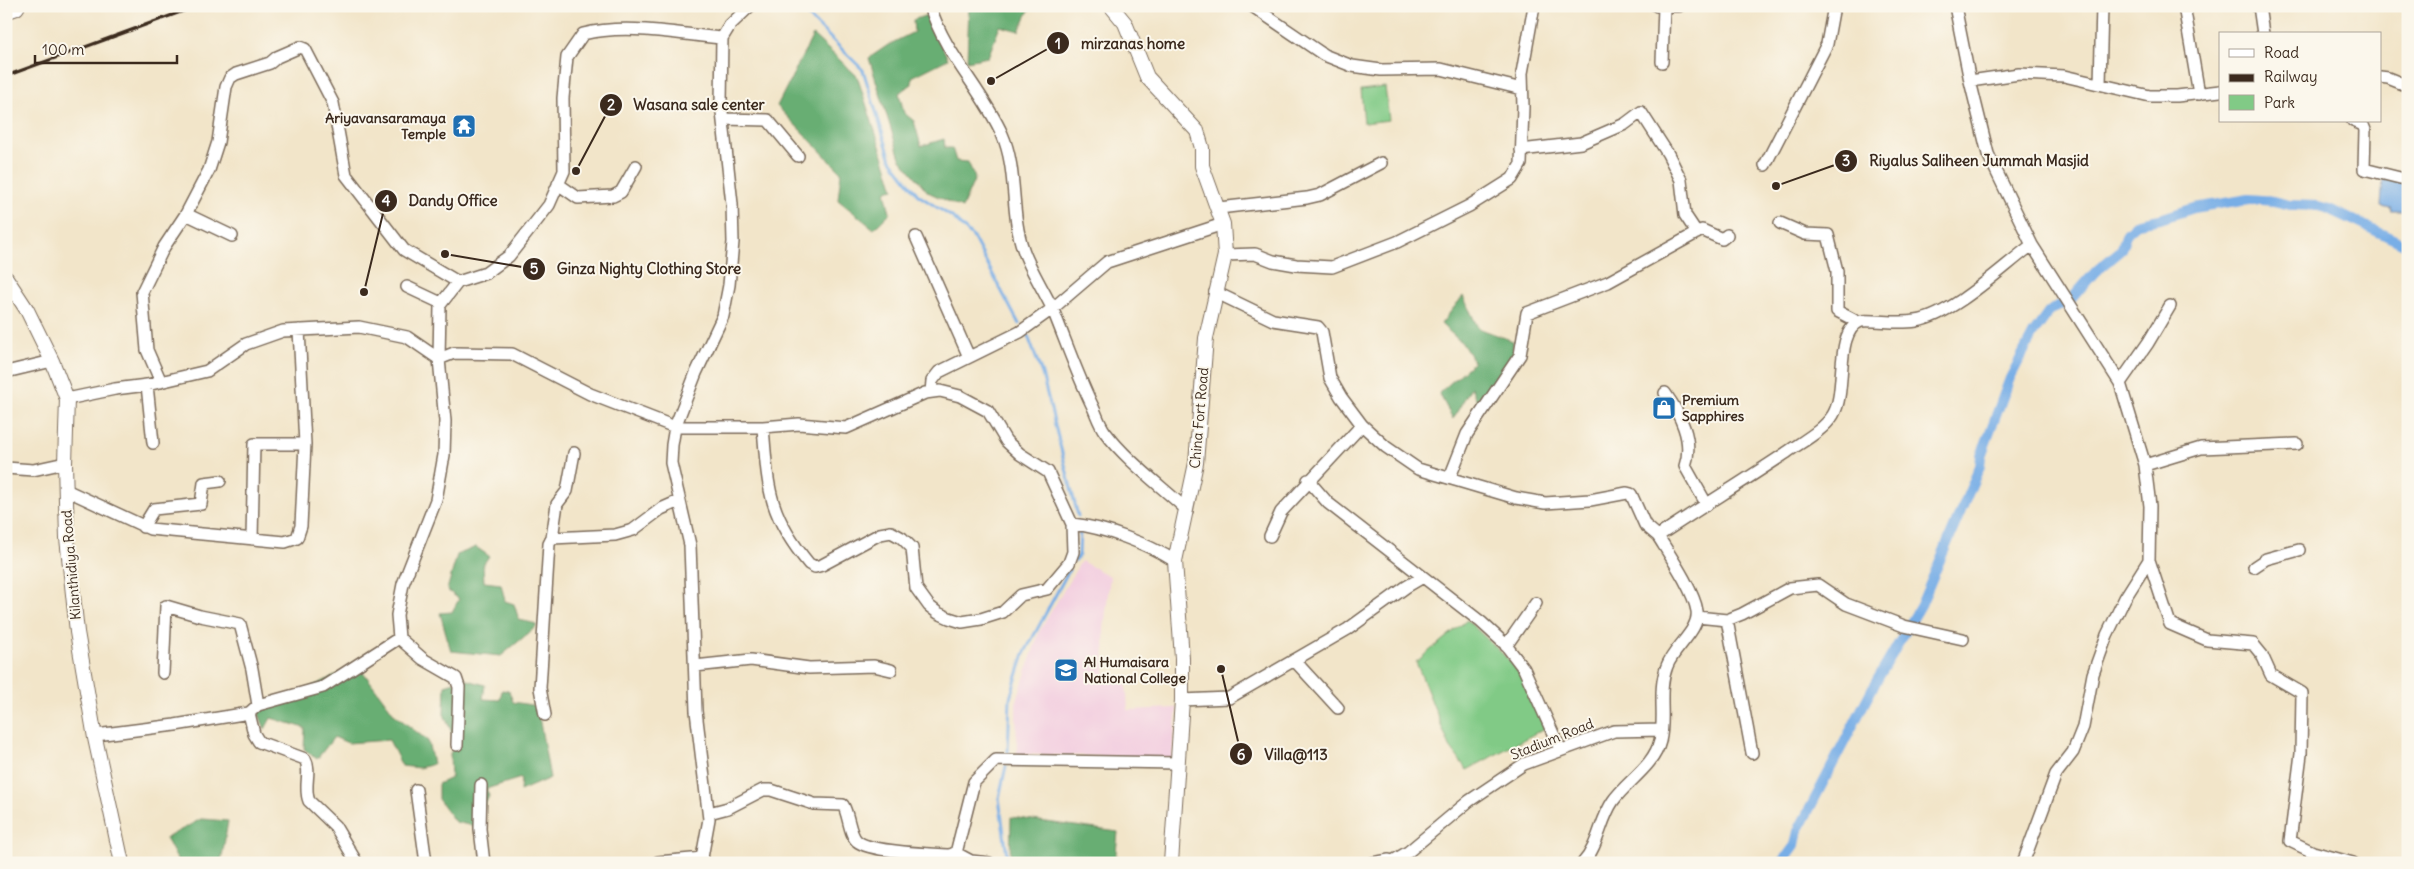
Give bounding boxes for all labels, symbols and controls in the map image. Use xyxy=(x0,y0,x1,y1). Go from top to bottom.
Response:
callout: mirzanas home xyxy=(1046,28,1195,58)
scale bar xyxy=(35,32,178,64)
legend xyxy=(2219,32,2382,122)
text: 1 xyxy=(1055,34,1061,53)
text: mirzanas home xyxy=(1081,34,1185,53)
text: 100 m xyxy=(42,40,84,59)
text: Road xyxy=(2264,43,2299,62)
text: Railway xyxy=(2264,67,2318,86)
callout: Wasana sale center xyxy=(599,90,775,120)
text: Park xyxy=(2264,93,2295,112)
text: 2 xyxy=(607,95,615,114)
text: Wasana sale center xyxy=(633,95,766,114)
place label: Ariyavansaramaya Temple xyxy=(325,109,446,143)
temple icon: Ariyavansaramaya Temple xyxy=(451,113,477,139)
callout: Riyalus Saliheen Jummah Masjid xyxy=(1834,146,2099,176)
text: 3 xyxy=(1842,151,1850,170)
text: Riyalus Saliheen Jummah Masjid xyxy=(1869,151,2089,171)
callout: Dandy Office xyxy=(373,186,507,216)
text: 4 xyxy=(382,191,391,210)
text: Dandy Office xyxy=(408,191,498,211)
callout: Ginza Nighty Clothing Store xyxy=(522,254,751,284)
text: 5 xyxy=(530,259,539,278)
text: Ginza Nighty Clothing Store xyxy=(557,259,741,279)
street label: China Fort Road xyxy=(1186,367,1212,469)
place label: Premium Sapphires xyxy=(1682,391,1745,425)
shop icon: Premium Sapphires xyxy=(1651,395,1677,421)
street label: Kilanthidiya Road xyxy=(57,509,85,621)
place label: Al Humaisara National College xyxy=(1084,653,1186,687)
school or university icon: Al Humaisara National College xyxy=(1053,657,1079,683)
street label: Stadium Road xyxy=(1508,714,1596,764)
callout: Villa@113 xyxy=(1229,739,1337,769)
text: 6 xyxy=(1237,745,1246,764)
text: Villa@113 xyxy=(1264,745,1328,765)

